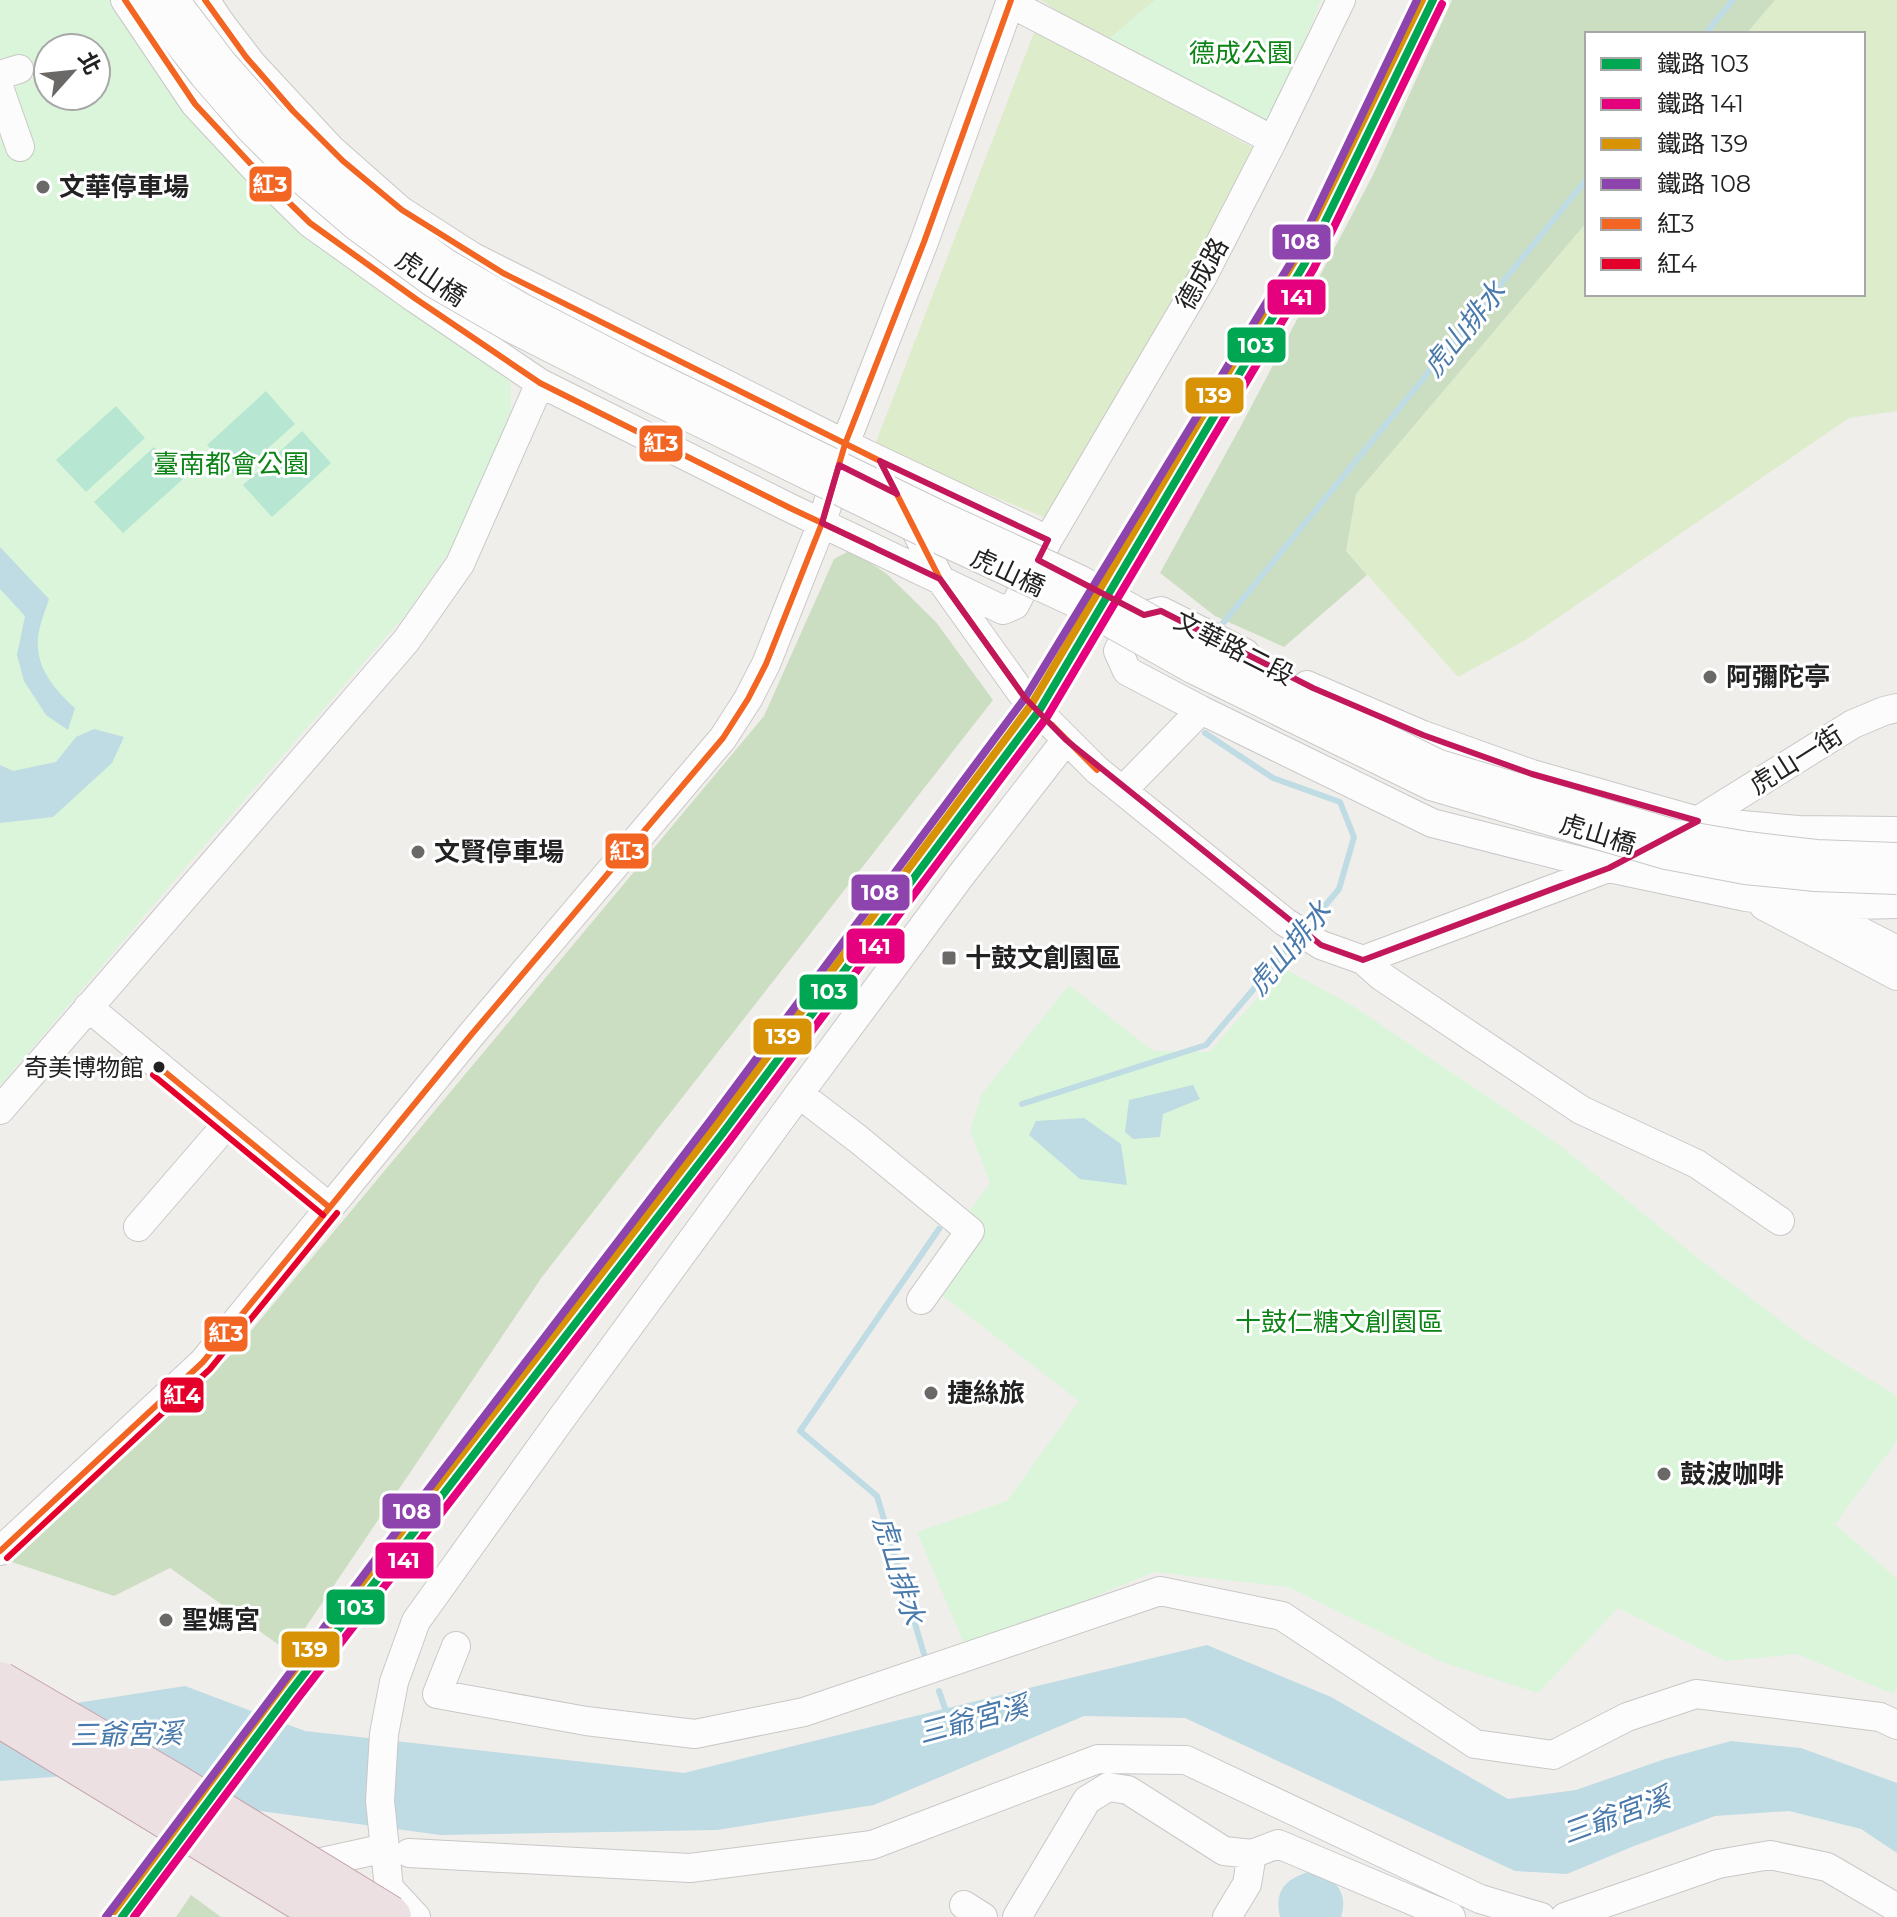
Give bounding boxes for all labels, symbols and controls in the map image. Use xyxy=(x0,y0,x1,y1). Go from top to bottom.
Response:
north arrow xyxy=(32,32,112,112)
legend xyxy=(1585,32,1865,296)
park label: 德成公園 xyxy=(1189,37,1293,69)
text: 北 xyxy=(72,47,106,79)
text: 鐵路 103 xyxy=(1657,49,1749,78)
text: 鐵路 141 xyxy=(1657,89,1744,118)
text: 鐵路 139 xyxy=(1657,129,1748,158)
line badge: 紅3 xyxy=(248,165,293,203)
text: 鐵路 108 xyxy=(1657,169,1751,198)
place label: 文華停車場 xyxy=(59,171,189,203)
text: 紅3 xyxy=(252,171,288,198)
marker: 文華停車場 xyxy=(34,178,52,196)
text: 紅3 xyxy=(1657,209,1695,238)
line badge: 108 xyxy=(1271,223,1332,261)
text: 108 xyxy=(1282,228,1320,255)
street label: 德成路 xyxy=(1169,232,1235,316)
street label: 虎山橋 xyxy=(390,243,472,313)
text: 紅4 xyxy=(1657,249,1697,278)
water label: 虎山排水 xyxy=(1416,273,1514,383)
line badge: 141 xyxy=(1266,278,1327,316)
text: 141 xyxy=(1281,284,1313,311)
line badge: 103 xyxy=(1226,326,1287,364)
text: 103 xyxy=(1238,332,1274,359)
line badge: 139 xyxy=(1184,376,1245,415)
text: 139 xyxy=(1196,382,1232,409)
line badge: 紅3 xyxy=(638,424,684,463)
text: 紅3 xyxy=(643,430,679,457)
park label: 臺南都會公園 xyxy=(153,448,309,480)
street label: 虎山橋 xyxy=(966,541,1050,603)
street label: 文華路二段 xyxy=(1169,604,1299,692)
place label: 阿彌陀亭 xyxy=(1726,661,1830,693)
marker: 阿彌陀亭 xyxy=(1701,668,1719,686)
street label: 虎山一街 xyxy=(1743,719,1849,801)
street label: 虎山橋 xyxy=(1556,807,1640,861)
line badge: 紅3 xyxy=(604,832,650,870)
place label: 文賢停車場 xyxy=(434,836,564,868)
text: 紅3 xyxy=(609,838,645,865)
marker: 文賢停車場 xyxy=(409,843,427,861)
line badge: 108 xyxy=(850,873,911,912)
text: 108 xyxy=(861,879,899,906)
water label: 虎山排水 xyxy=(1240,893,1339,1002)
line badge: 141 xyxy=(845,927,906,965)
text: 141 xyxy=(859,933,891,960)
place label: 十鼓文創園區 xyxy=(965,942,1121,974)
marker: 十鼓文創園區 xyxy=(940,949,958,967)
line badge: 103 xyxy=(798,973,859,1011)
text: 103 xyxy=(811,978,847,1005)
line badge: 139 xyxy=(752,1017,813,1056)
text: 139 xyxy=(765,1023,801,1050)
place label: 奇美博物館 xyxy=(24,1053,144,1082)
marker: 奇美博物館 xyxy=(151,1059,167,1075)
park label: 十鼓仁糖文創園區 xyxy=(1235,1306,1443,1338)
line badge: 紅3 xyxy=(203,1315,249,1353)
text: 紅3 xyxy=(208,1320,244,1347)
line badge: 紅4 xyxy=(159,1376,205,1414)
place label: 捷絲旅 xyxy=(947,1377,1025,1409)
text: 紅4 xyxy=(163,1382,201,1409)
marker: 捷絲旅 xyxy=(922,1384,940,1402)
place label: 鼓波咖啡 xyxy=(1680,1458,1784,1490)
marker: 鼓波咖啡 xyxy=(1655,1465,1673,1483)
line badge: 108 xyxy=(381,1492,442,1530)
text: 108 xyxy=(393,1498,431,1525)
water label: 虎山排水 xyxy=(866,1511,932,1630)
line badge: 141 xyxy=(374,1541,435,1580)
text: 141 xyxy=(388,1547,420,1574)
line badge: 103 xyxy=(325,1588,386,1626)
text: 103 xyxy=(338,1594,374,1621)
place label: 聖媽宮 xyxy=(182,1604,260,1636)
marker: 聖媽宮 xyxy=(157,1611,175,1629)
line badge: 139 xyxy=(280,1630,341,1669)
text: 139 xyxy=(292,1636,328,1663)
water label: 三爺宮溪 xyxy=(915,1687,1035,1750)
water label: 三爺宮溪 xyxy=(70,1716,186,1752)
water label: 三爺宮溪 xyxy=(1558,1779,1678,1850)

